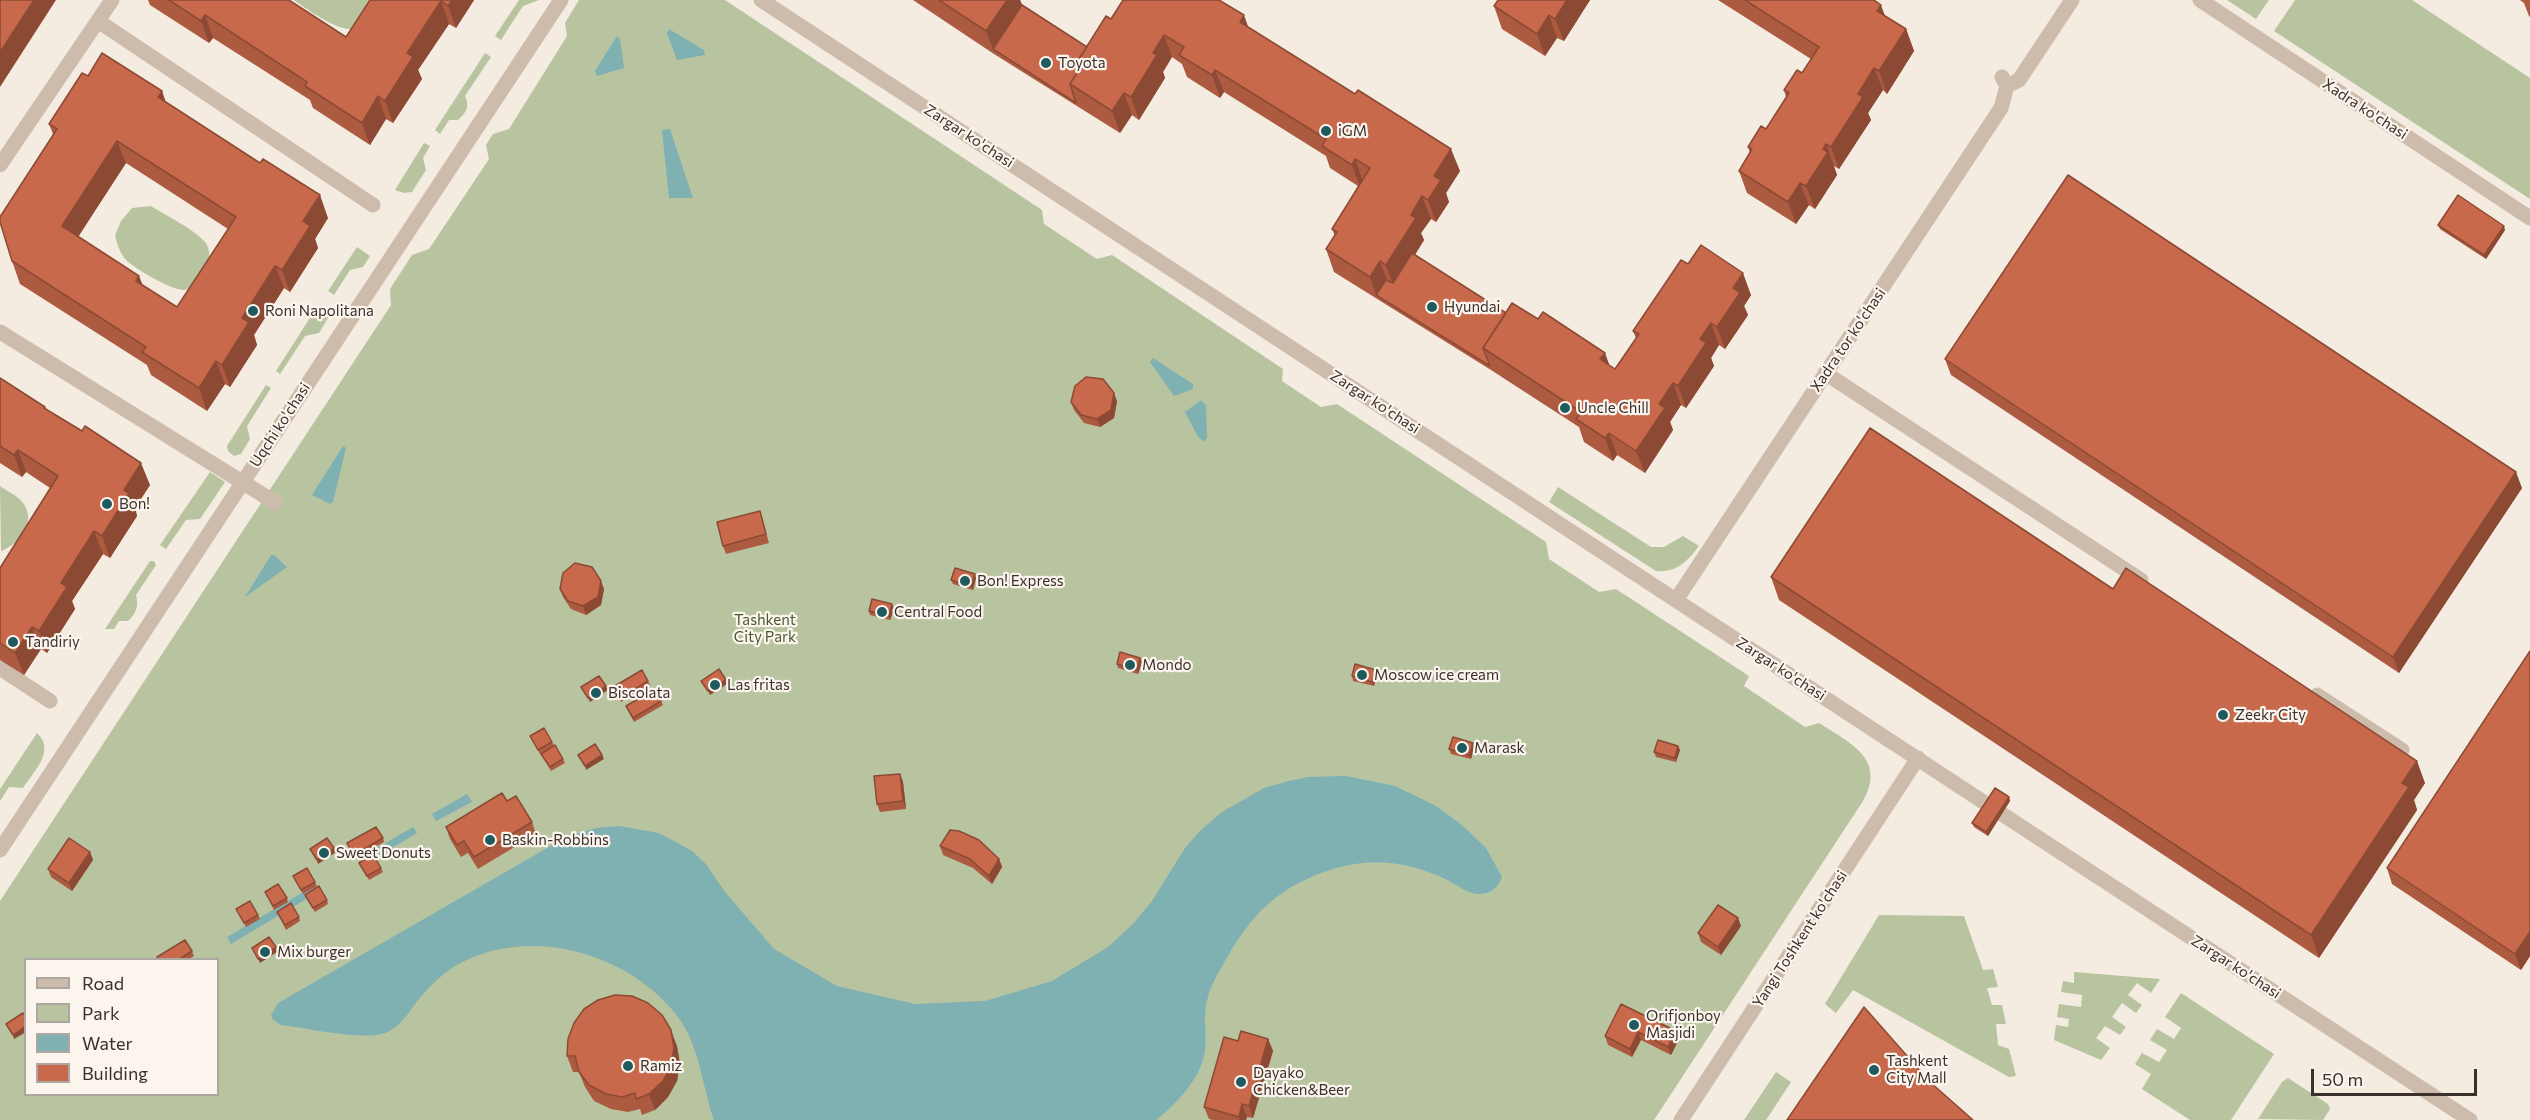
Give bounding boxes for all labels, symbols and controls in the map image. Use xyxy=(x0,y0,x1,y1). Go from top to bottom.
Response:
place label: Toyota xyxy=(1058,54,1105,72)
marker: Toyota xyxy=(1039,56,1053,70)
street label: Xadra ko'chasi xyxy=(2319,75,2411,143)
street label: Zargar ko'chasi xyxy=(921,100,1017,172)
place label: iGM xyxy=(1338,122,1367,140)
marker: iGM xyxy=(1319,124,1333,138)
street label: Xadra tor ko'chasi xyxy=(1807,285,1889,395)
place label: Hyundai xyxy=(1444,298,1500,316)
marker: Hyundai xyxy=(1425,300,1439,314)
place label: Roni Napolitana xyxy=(265,302,374,320)
marker: Roni Napolitana xyxy=(246,304,260,318)
street label: Zargar ko'chasi xyxy=(1327,366,1423,438)
street label: Uqchi ko'chasi xyxy=(246,380,314,470)
place label: Uncle Chill xyxy=(1577,399,1649,417)
marker: Uncle Chill xyxy=(1558,401,1572,415)
place label: Bon! xyxy=(119,495,150,513)
marker: Bon! xyxy=(100,497,114,511)
place label: Bon! Express xyxy=(977,572,1064,590)
marker: Bon! Express xyxy=(958,574,972,588)
place label: Central Food xyxy=(894,603,982,621)
marker: Central Food xyxy=(875,605,889,619)
park label: Tashkent City Park xyxy=(734,611,796,646)
place label: Tandiriy xyxy=(25,633,80,651)
street label: Zargar ko'chasi xyxy=(1733,633,1829,705)
marker: Tandiriy xyxy=(6,635,20,649)
place label: Mondo xyxy=(1142,656,1192,674)
marker: Mondo xyxy=(1123,658,1137,672)
place label: Moscow ice cream xyxy=(1374,666,1499,684)
marker: Moscow ice cream xyxy=(1355,668,1369,682)
place label: Las fritas xyxy=(727,676,790,694)
marker: Las fritas xyxy=(708,678,722,692)
place label: Biscolata xyxy=(608,684,670,702)
marker: Biscolata xyxy=(589,686,603,700)
place label: Zeekr City xyxy=(2235,706,2306,724)
marker: Zeekr City xyxy=(2216,708,2230,722)
place label: Marask xyxy=(1474,739,1525,757)
marker: Marask xyxy=(1455,741,1469,755)
place label: Baskin-Robbins xyxy=(502,831,609,849)
marker: Baskin-Robbins xyxy=(483,833,497,847)
place label: Sweet Donuts xyxy=(336,844,431,862)
marker: Sweet Donuts xyxy=(317,846,331,860)
street label: Yangi Toshkent ko'chasi xyxy=(1749,867,1851,1011)
street label: Zargar ko'chasi xyxy=(2188,931,2284,1003)
place label: Mix burger xyxy=(277,943,351,961)
marker: Mix burger xyxy=(258,945,272,959)
legend xyxy=(24,958,219,1096)
text: Road xyxy=(82,972,124,994)
text: Park xyxy=(82,1002,120,1024)
place label: Orifjonboy Masjidi xyxy=(1646,1007,1721,1042)
marker: Orifjonboy Masjidi xyxy=(1627,1018,1641,1032)
text: Water xyxy=(82,1032,133,1054)
place label: Tashkent City Mall xyxy=(1886,1052,1948,1087)
place label: Ramiz xyxy=(640,1057,682,1075)
scale bar xyxy=(2314,1057,2480,1095)
marker: Ramiz xyxy=(621,1059,635,1073)
text: Building xyxy=(82,1062,148,1084)
marker: Tashkent City Mall xyxy=(1867,1063,1881,1077)
place label: Dayako Chicken&Beer xyxy=(1253,1064,1350,1099)
text: 50 m xyxy=(2322,1068,2363,1090)
marker: Dayako Chicken&Beer xyxy=(1234,1075,1248,1089)

